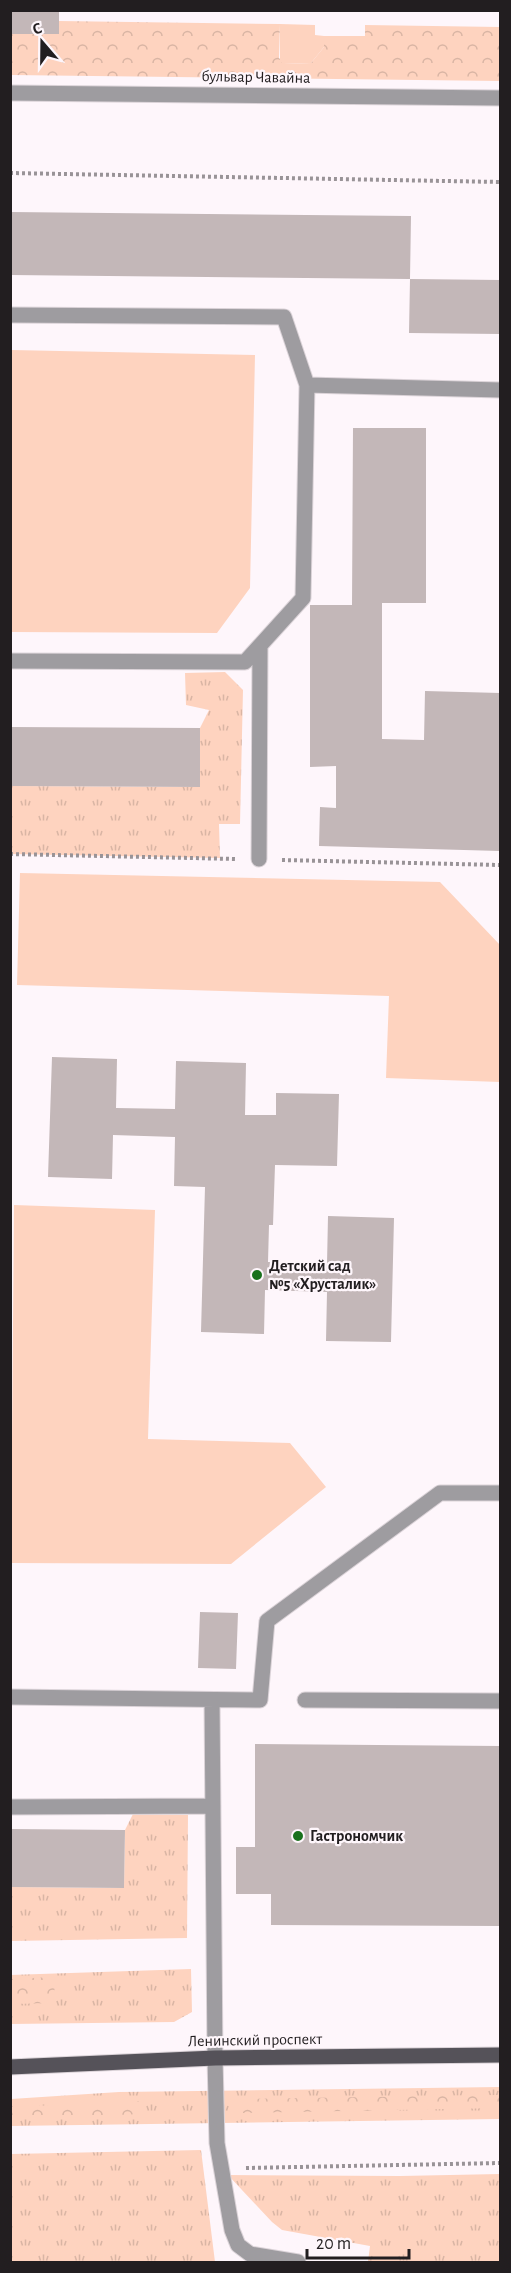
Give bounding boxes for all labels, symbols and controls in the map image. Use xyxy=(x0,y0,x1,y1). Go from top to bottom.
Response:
north arrow xyxy=(12,12,72,72)
text: С xyxy=(30,20,44,38)
street label: бульвар Чавайна xyxy=(201,68,311,87)
place label: Детский сад №5 «Хрусталик» xyxy=(269,1258,376,1293)
marker: Детский сад №5 «Хрусталик» xyxy=(250,1268,264,1282)
place label: Гастрономчик xyxy=(310,1828,403,1844)
marker: Гастрономчик xyxy=(291,1829,305,1843)
street label: Ленинский проспект xyxy=(188,2031,322,2049)
scale bar xyxy=(307,2222,409,2260)
text: 20 m xyxy=(316,2235,351,2253)

